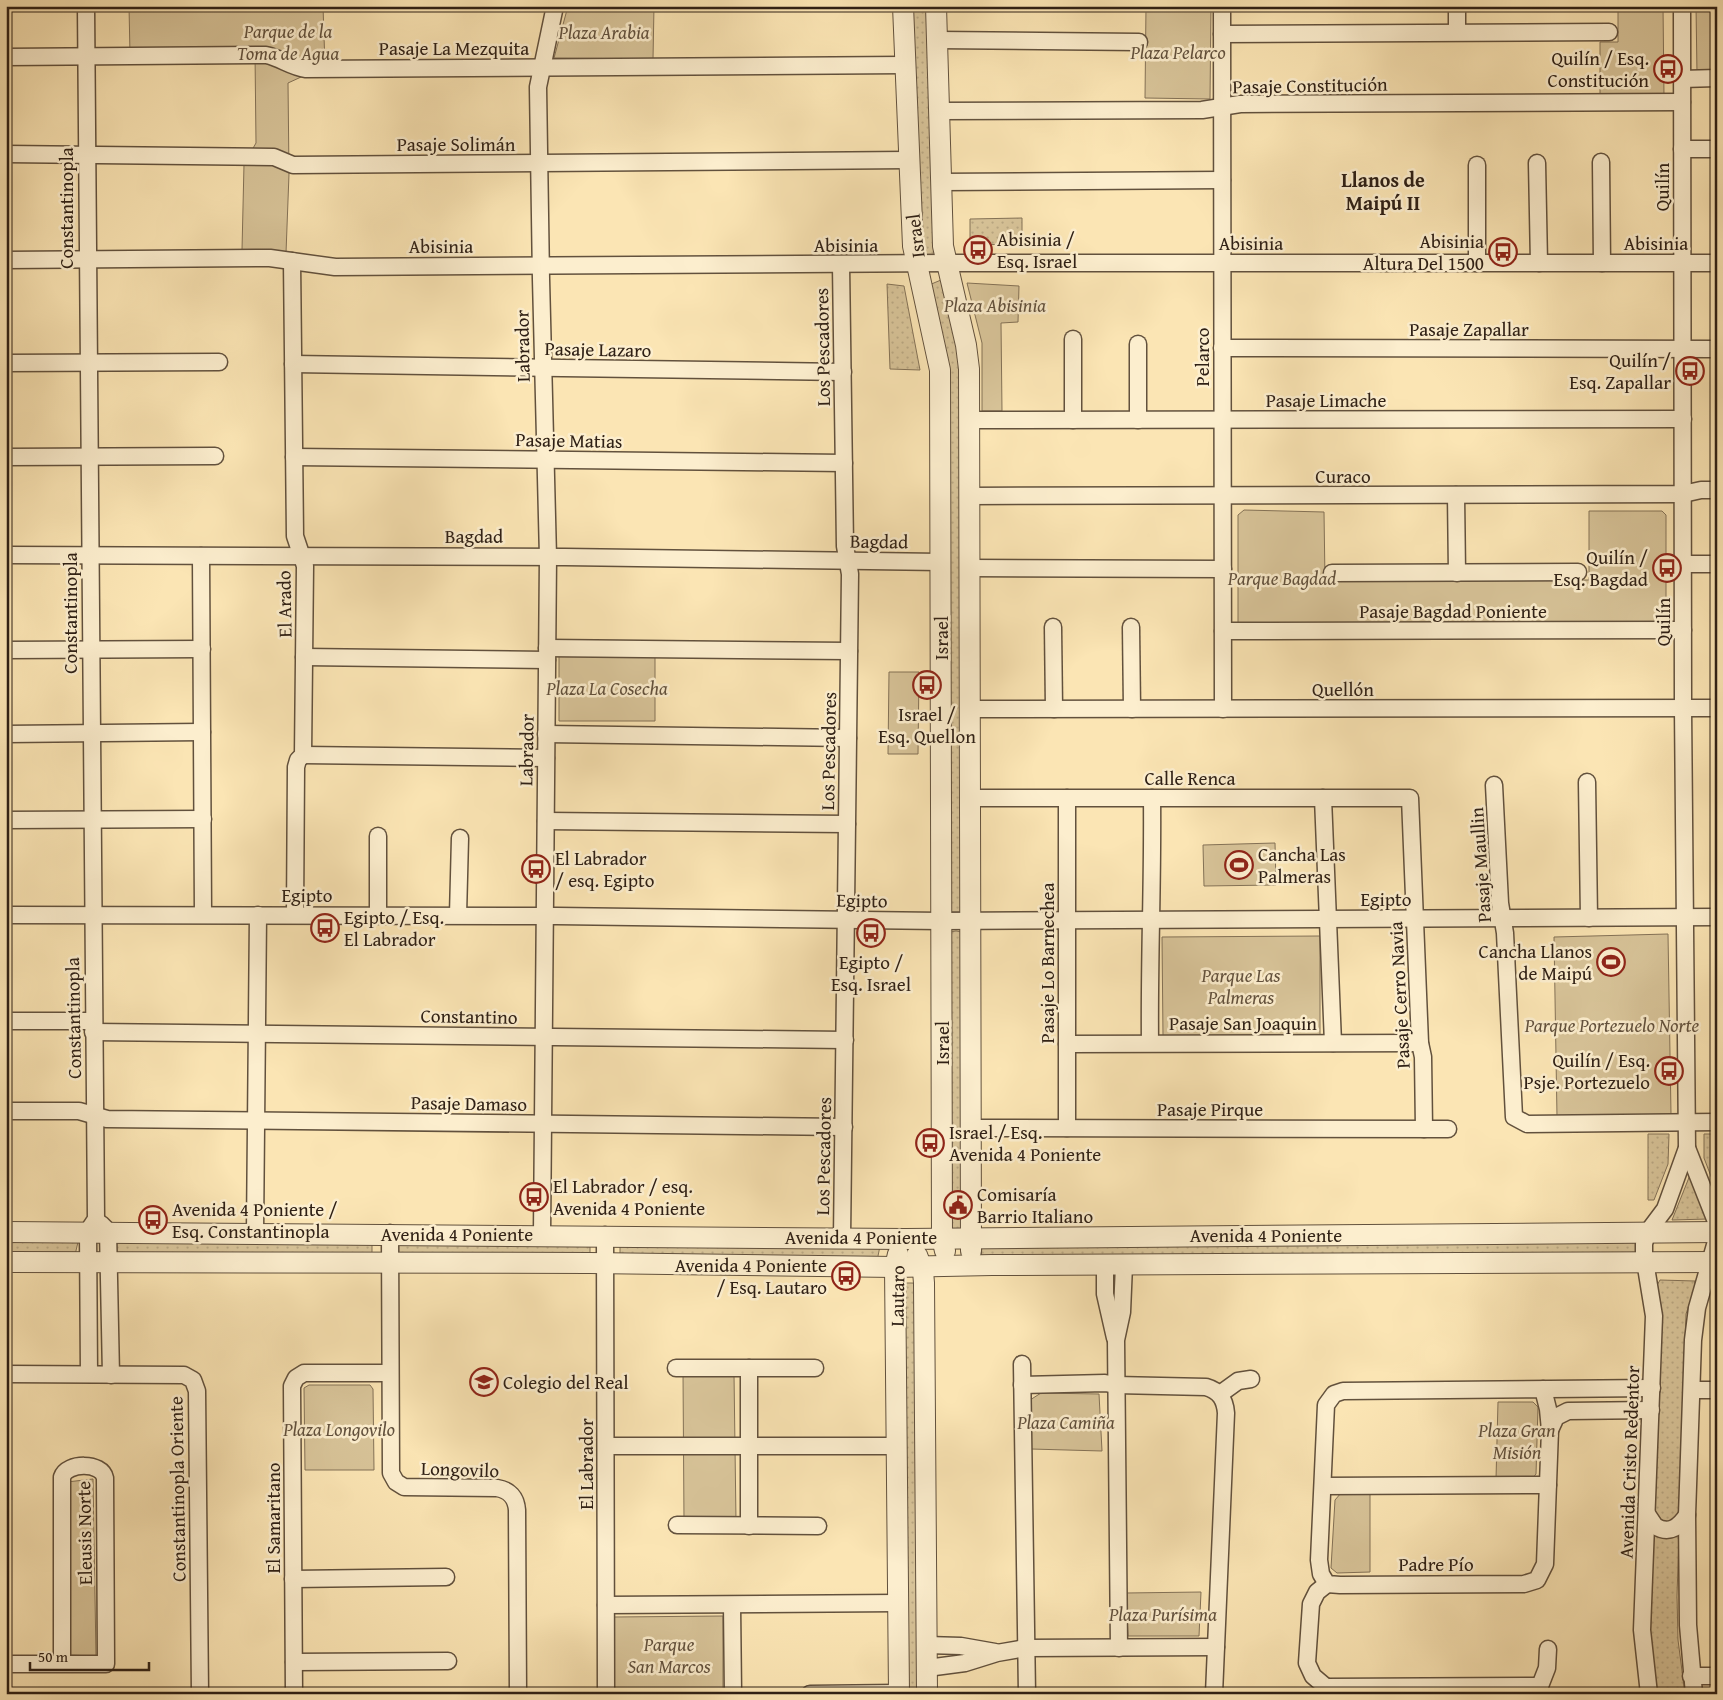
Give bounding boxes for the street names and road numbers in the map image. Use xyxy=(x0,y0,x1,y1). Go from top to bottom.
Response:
street label: Pasaje La Mezquita xyxy=(379,34,529,62)
street label: Pasaje Constitución xyxy=(1232,70,1388,100)
street label: Pasaje Solimán xyxy=(397,130,516,158)
street label: Constantinopla xyxy=(52,147,80,269)
street label: Quilín xyxy=(1648,162,1676,211)
street label: Israel xyxy=(898,212,932,260)
street label: Abisinia xyxy=(1219,229,1283,257)
street label: Abisinia xyxy=(1624,229,1688,257)
street label: Abisinia xyxy=(814,231,878,259)
street label: Abisinia xyxy=(409,232,473,260)
street label: Los Pescadores xyxy=(807,287,837,407)
street label: Labrador xyxy=(507,309,537,382)
street label: Pasaje Zapallar xyxy=(1409,315,1529,343)
street label: Pelarco xyxy=(1188,327,1216,387)
street label: Pasaje Lazaro xyxy=(544,334,652,364)
street label: Pasaje Limache xyxy=(1266,386,1386,414)
street label: Pasaje Matias xyxy=(515,425,623,455)
street label: Curaco xyxy=(1315,462,1371,490)
street label: Bagdad xyxy=(445,522,504,550)
street label: Bagdad xyxy=(850,526,909,556)
street label: Constantinopla xyxy=(56,552,84,674)
street label: El Arado xyxy=(269,570,299,638)
street label: Pasaje Bagdad Poniente xyxy=(1359,597,1547,625)
street label: Quilín xyxy=(1649,597,1677,646)
street label: Israel xyxy=(927,616,955,660)
street label: Quellón xyxy=(1312,675,1374,703)
street label: Los Pescadores xyxy=(813,691,843,811)
street label: Labrador xyxy=(511,713,541,786)
street label: Calle Renca xyxy=(1144,764,1236,792)
street label: Pasaje Maullin xyxy=(1462,806,1498,924)
street label: Egipto xyxy=(281,881,333,909)
street label: Pasaje Lo Barnechea xyxy=(1033,883,1061,1043)
street label: Egipto xyxy=(1360,885,1412,913)
street label: Egipto xyxy=(836,886,888,914)
street label: Pasaje Cerro Navia xyxy=(1381,921,1417,1069)
street label: Constantinopla xyxy=(58,957,88,1079)
street label: Constantino xyxy=(420,1001,518,1031)
street label: Pasaje San Joaquin xyxy=(1169,1009,1317,1037)
street label: Israel xyxy=(928,1021,956,1065)
street label: Pasaje Damaso xyxy=(411,1088,527,1118)
street label: Pasaje Pirque xyxy=(1157,1095,1263,1123)
street label: Los Pescadores xyxy=(808,1096,838,1216)
street label: Avenida 4 Poniente xyxy=(381,1220,533,1248)
street label: Avenida 4 Poniente xyxy=(1190,1221,1342,1249)
street label: Avenida 4 Poniente xyxy=(785,1223,937,1251)
street label: Lautaro xyxy=(882,1265,912,1327)
street label: Avenida Cristo Redentor xyxy=(1612,1365,1646,1559)
street label: Constantinopla Oriente xyxy=(161,1396,193,1582)
street label: El Labrador xyxy=(572,1418,600,1510)
street label: Longovilo xyxy=(420,1454,500,1484)
street label: El Samaritano xyxy=(259,1462,287,1574)
street label: Eleusis Norte xyxy=(69,1481,99,1585)
street label: Padre Pío xyxy=(1398,1550,1474,1578)

